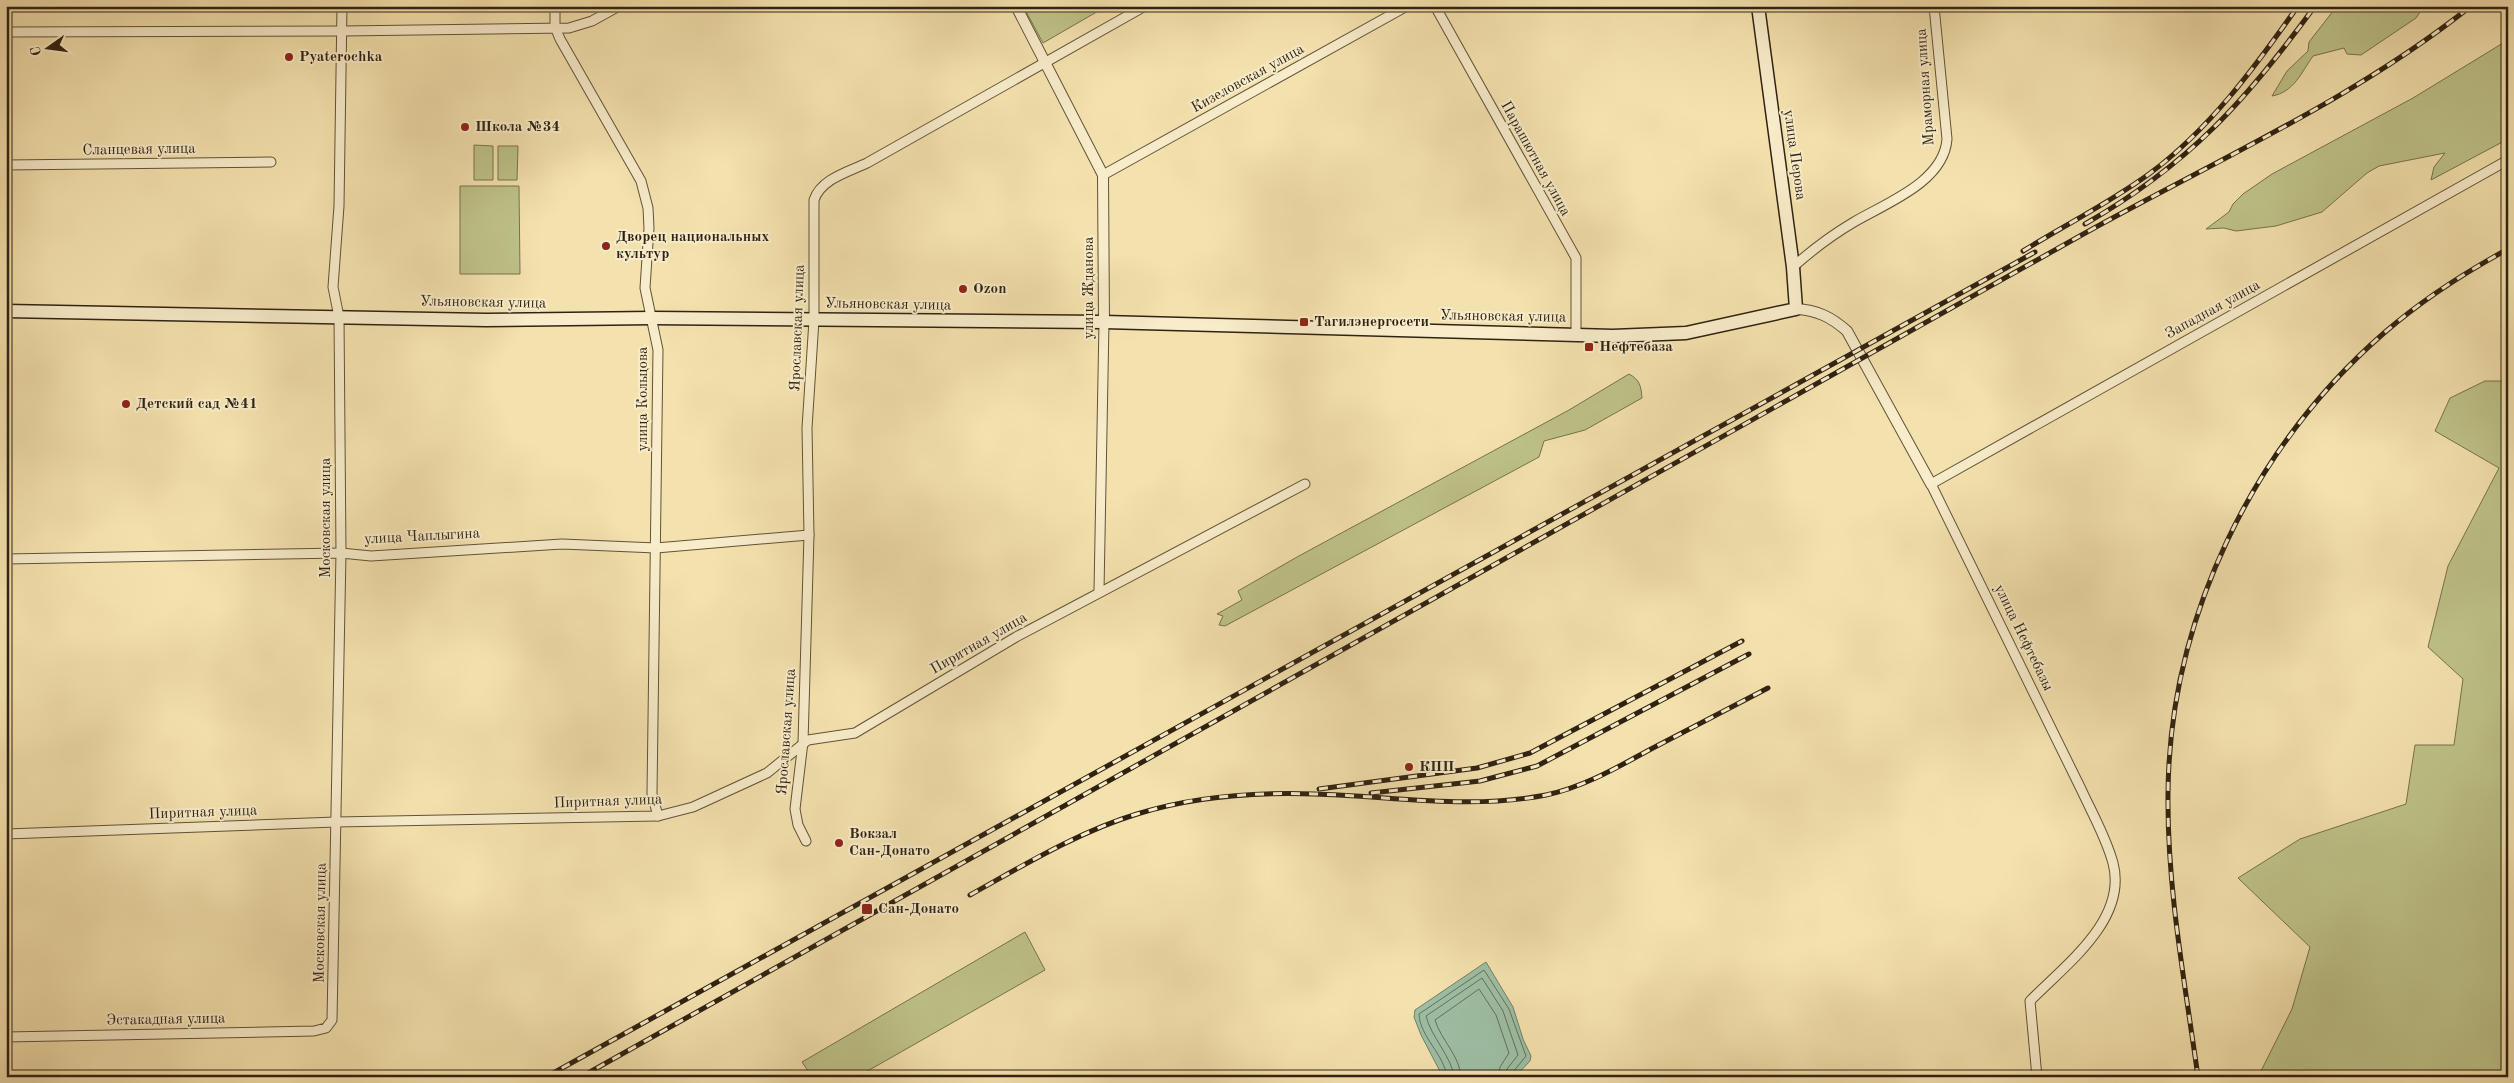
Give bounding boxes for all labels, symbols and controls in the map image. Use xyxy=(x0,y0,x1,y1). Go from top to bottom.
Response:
north arrow xyxy=(22,22,72,72)
street label: Мраморная улица xyxy=(1914,27,1938,146)
street label: Кизеловская улица xyxy=(1189,42,1307,116)
text: С xyxy=(28,45,44,57)
place label: Pyaterochka xyxy=(299,50,383,65)
marker: Pyaterochka xyxy=(283,51,295,63)
street label: Парашютная улица xyxy=(1497,99,1573,220)
street label: улица Перова xyxy=(1780,109,1808,202)
place label: Школа №34 xyxy=(475,120,560,135)
marker: Школа №34 xyxy=(459,121,471,133)
street label: Сланцевая улица xyxy=(82,142,196,158)
place label: Дворец национальных культур xyxy=(616,230,769,262)
street label: улица Жданова xyxy=(1082,236,1097,339)
marker: Дворец национальных культур xyxy=(600,240,612,252)
street label: Ярославская улица xyxy=(788,264,808,392)
street label: Западная улица xyxy=(2163,278,2263,342)
place label: Ozon xyxy=(973,282,1006,297)
marker: Ozon xyxy=(957,283,969,295)
street label: Ульяновская улица xyxy=(420,294,547,312)
street label: Ульяновская улица xyxy=(825,296,952,314)
street label: Ульяновская улица xyxy=(1440,308,1567,326)
place label: Тагилэнергосети xyxy=(1314,315,1429,330)
marker: Тагилэнергосети xyxy=(1298,316,1310,328)
place label: Нефтебаза xyxy=(1599,340,1673,355)
marker: Нефтебаза xyxy=(1583,341,1595,353)
street label: улица Кольцова xyxy=(636,346,651,451)
place label: Детский сад №41 xyxy=(136,397,258,412)
marker: Детский сад №41 xyxy=(120,398,132,410)
street label: Московская улица xyxy=(319,457,334,578)
street label: улица Чаплыгина xyxy=(364,526,481,548)
street label: улица Нефтебазы xyxy=(1991,582,2055,694)
street label: Пиритная улица xyxy=(928,610,1030,678)
street label: Ярославская улица xyxy=(775,668,799,796)
place label: КПП xyxy=(1419,760,1454,775)
marker: КПП xyxy=(1403,761,1415,773)
street label: Пиритная улица xyxy=(553,793,663,811)
street label: Пиритная улица xyxy=(148,804,258,822)
place label: Вокзал Сан-Донато xyxy=(849,827,930,859)
marker: Вокзал Сан-Донато xyxy=(833,837,845,849)
street label: Московская улица xyxy=(312,862,330,983)
marker: Сан-Донато xyxy=(860,902,874,916)
place label: Сан-Донато xyxy=(878,902,959,917)
street label: Эстакадная улица xyxy=(106,1011,226,1029)

